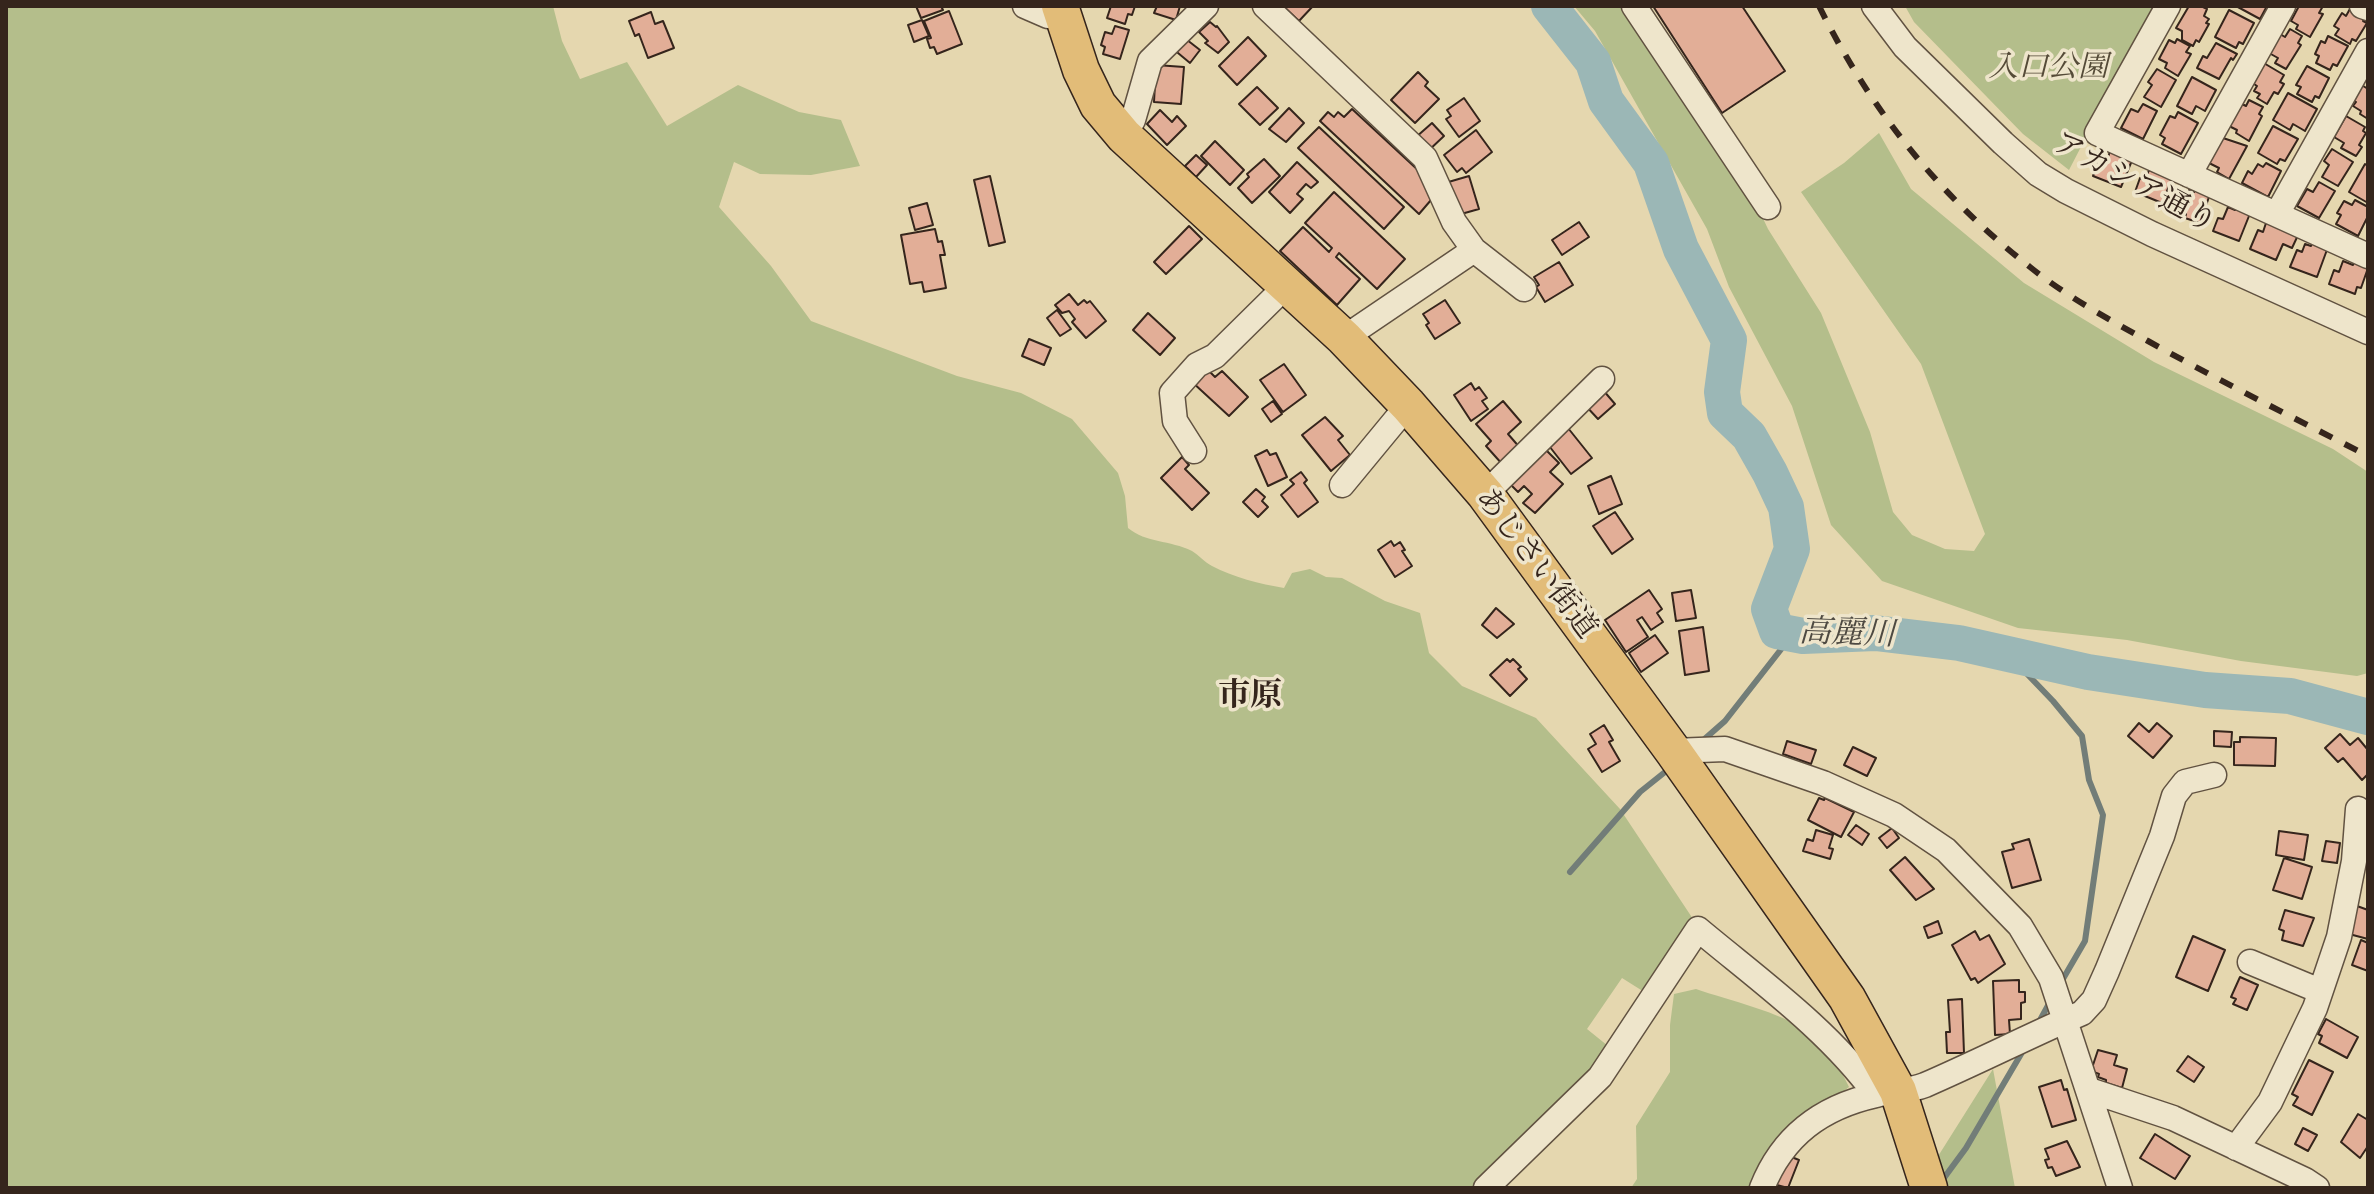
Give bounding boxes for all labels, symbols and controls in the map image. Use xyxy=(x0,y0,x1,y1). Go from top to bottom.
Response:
park label: 入口公園 xyxy=(1988,51,2108,87)
street label: アカシア通り xyxy=(2046,126,2222,242)
street label: あじさい街道 xyxy=(1466,481,1604,647)
water label: 高麗川 xyxy=(1798,614,1896,656)
district label: 市原 xyxy=(1218,678,1282,716)

